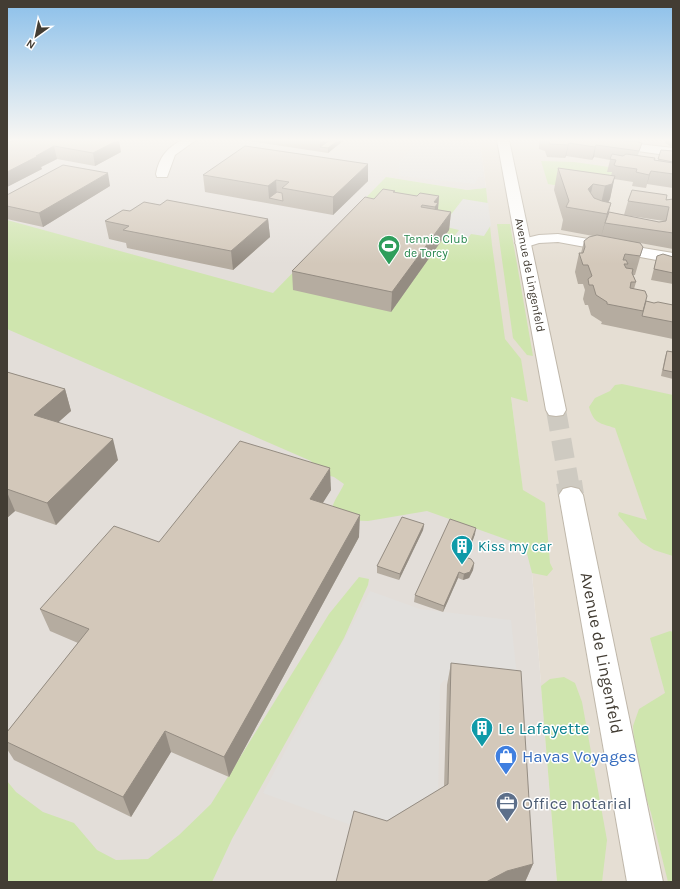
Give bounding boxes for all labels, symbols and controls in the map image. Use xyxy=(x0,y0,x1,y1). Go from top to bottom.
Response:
north arrow xyxy=(16,16,56,56)
text: N xyxy=(24,36,38,52)
street label: Avenue de Lingenfeld xyxy=(512,217,548,333)
place label: Tennis Club de Torcy xyxy=(404,232,468,260)
sports icon: Tennis Club de Torcy xyxy=(376,233,402,266)
building icon: Kiss my car xyxy=(449,533,475,566)
place label: Kiss my car xyxy=(478,538,553,555)
street label: Avenue de Lingenfeld xyxy=(577,571,627,735)
building icon: Le Lafayette xyxy=(469,715,495,748)
place label: Le Lafayette xyxy=(498,718,589,738)
shop icon: Havas Voyages xyxy=(493,743,519,776)
place label: Havas Voyages xyxy=(522,746,636,766)
office icon: Office notarial xyxy=(494,790,520,823)
place label: Office notarial xyxy=(522,793,632,813)

